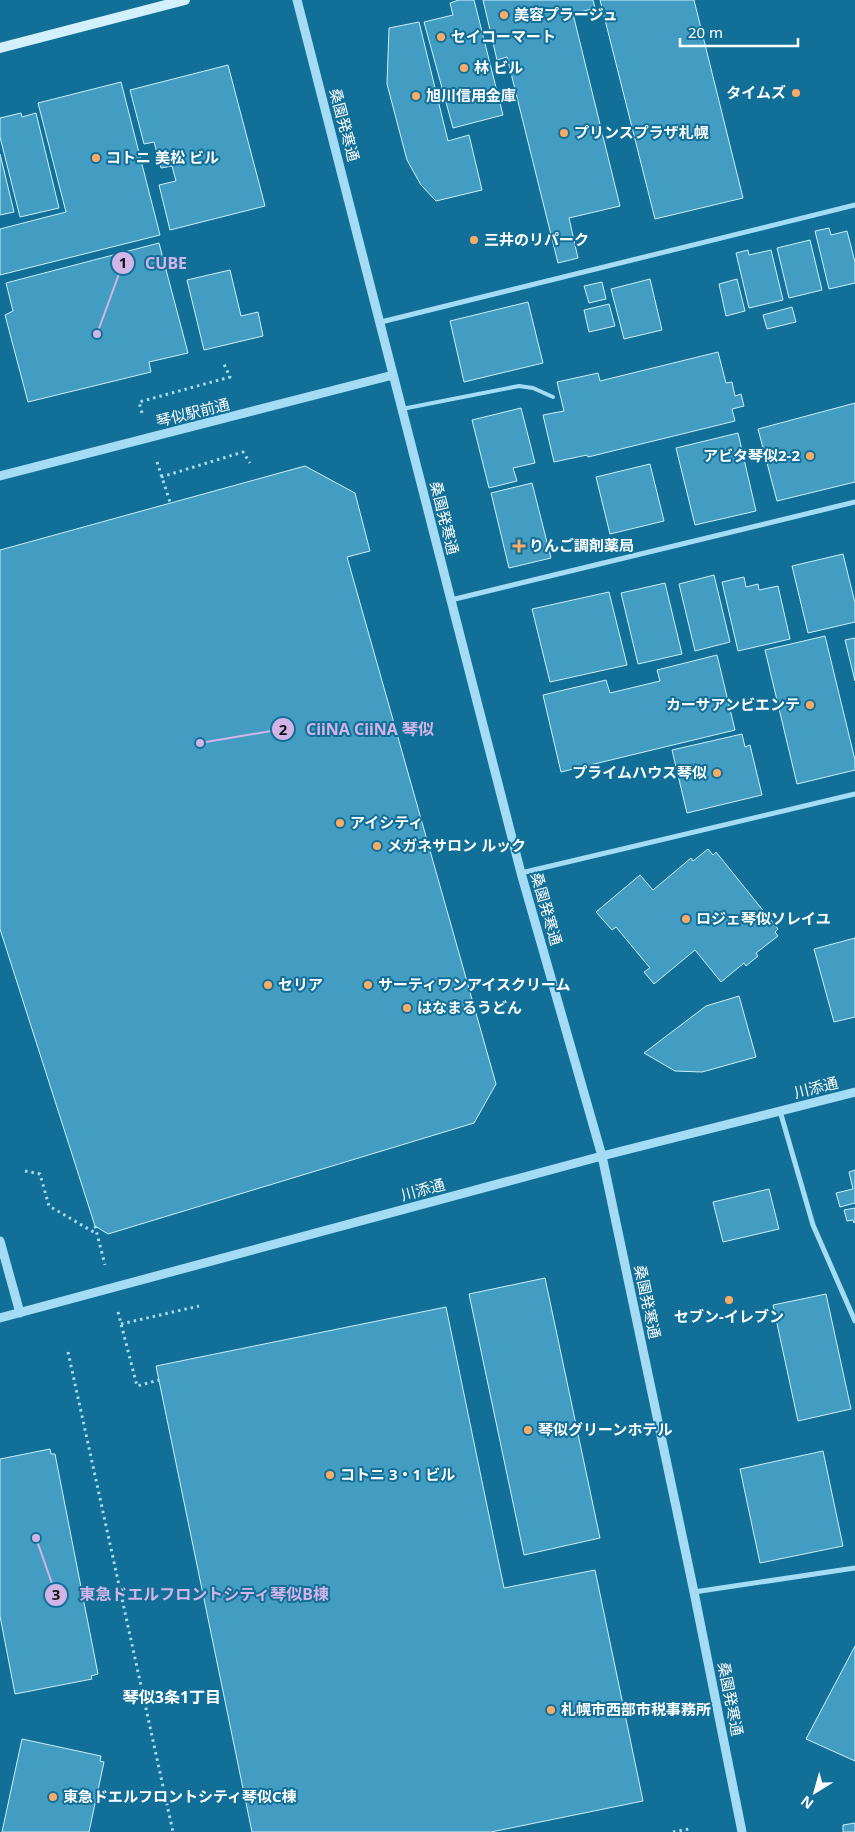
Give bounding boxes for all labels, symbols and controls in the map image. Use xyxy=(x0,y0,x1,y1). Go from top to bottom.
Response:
place label: 美容プラージュ xyxy=(514,4,618,24)
marker: 美容プラージュ xyxy=(498,9,510,21)
scale bar xyxy=(680,15,798,47)
text: 20 m xyxy=(688,22,723,42)
place label: セイコーマート xyxy=(451,26,556,46)
marker: セイコーマート xyxy=(435,31,447,43)
place label: 林 ビル xyxy=(474,57,523,77)
marker: 林 ビル xyxy=(458,62,470,74)
place label: タイムズ xyxy=(726,82,786,102)
place label: 旭川信用金庫 xyxy=(426,85,516,105)
street label: 桑園発寒通 xyxy=(326,86,364,164)
marker: タイムズ xyxy=(790,87,802,99)
marker: 旭川信用金庫 xyxy=(410,90,422,102)
place label: プリンスプラザ札幌 xyxy=(574,122,709,142)
marker: プリンスプラザ札幌 xyxy=(558,127,570,139)
place label: コトニ 美松 ビル xyxy=(106,147,219,167)
marker: コトニ 美松 ビル xyxy=(90,152,102,164)
place label: 三井のリパーク xyxy=(484,229,589,249)
marker: 三井のリパーク xyxy=(468,234,480,246)
callout: CUBE xyxy=(110,248,197,279)
text: 1 xyxy=(119,252,127,272)
text: CUBE xyxy=(145,252,187,274)
street label: 琴似駅前通 xyxy=(154,393,232,431)
place label: アビタ琴似2-2 xyxy=(703,445,800,465)
marker: アビタ琴似2-2 xyxy=(804,450,816,462)
street label: 桑園発寒通 xyxy=(426,479,464,557)
place label: りんご調剤薬局 xyxy=(529,535,634,555)
marker: りんご調剤薬局 xyxy=(513,540,525,552)
place label: カーサアンビエンテ xyxy=(666,694,800,714)
marker: カーサアンビエンテ xyxy=(804,699,816,711)
callout: CiiNA CiiNA 琴似 xyxy=(271,714,444,745)
text: CiiNA CiiNA 琴似 xyxy=(306,718,434,740)
text: 2 xyxy=(279,719,288,739)
place label: プライムハウス琴似 xyxy=(572,762,707,782)
marker: プライムハウス琴似 xyxy=(711,767,723,779)
place label: アイシティ xyxy=(350,812,423,832)
marker: アイシティ xyxy=(334,817,346,829)
place label: メガネサロン ルック xyxy=(387,835,526,855)
marker: メガネサロン ルック xyxy=(371,840,383,852)
street label: 桑園発寒通 xyxy=(527,870,567,948)
place label: ロジェ琴似ソレイユ xyxy=(696,908,831,928)
marker: ロジェ琴似ソレイユ xyxy=(680,913,692,925)
place label: セリア xyxy=(278,974,323,994)
place label: サーティワンアイスクリーム xyxy=(378,974,570,994)
marker: セリア xyxy=(262,979,274,991)
marker: サーティワンアイスクリーム xyxy=(362,979,374,991)
place label: はなまるうどん xyxy=(417,997,522,1017)
marker: はなまるうどん xyxy=(401,1002,413,1014)
street label: 川添通 xyxy=(791,1072,840,1102)
street label: 川添通 xyxy=(398,1174,447,1205)
street label: 桑園発寒通 xyxy=(630,1263,666,1341)
marker: セブン-イレブン xyxy=(723,1294,735,1306)
place label: セブン-イレブン xyxy=(674,1306,784,1326)
place label: 琴似グリーンホテル xyxy=(538,1419,672,1439)
marker: 琴似グリーンホテル xyxy=(522,1424,534,1436)
place label: コトニ 3・1 ビル xyxy=(340,1464,455,1484)
marker: コトニ 3・1 ビル xyxy=(324,1469,336,1481)
callout: 東急ドエルフロントシティ琴似B棟 xyxy=(44,1579,340,1610)
text: 東急ドエルフロントシティ琴似B棟 xyxy=(79,1583,329,1605)
text: 3 xyxy=(52,1584,60,1604)
street label: 桑園発寒通 xyxy=(714,1660,748,1738)
district label: 琴似3条1丁目 xyxy=(123,1686,221,1708)
place label: 札幌市西部市税事務所 xyxy=(561,1699,711,1719)
marker: 札幌市西部市税事務所 xyxy=(545,1704,557,1716)
north arrow xyxy=(790,1767,840,1817)
place label: 東急ドエルフロントシティ琴似C棟 xyxy=(63,1786,297,1806)
marker: 東急ドエルフロントシティ琴似C棟 xyxy=(47,1791,59,1803)
text: N xyxy=(797,1792,817,1814)

